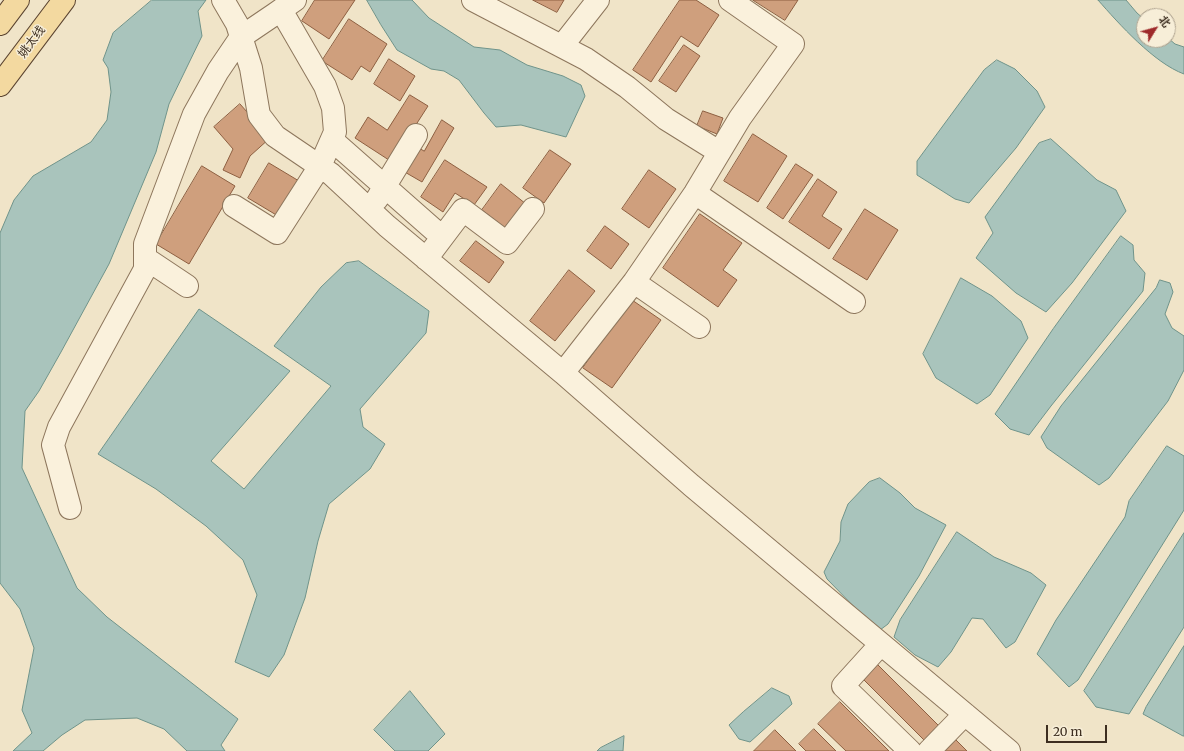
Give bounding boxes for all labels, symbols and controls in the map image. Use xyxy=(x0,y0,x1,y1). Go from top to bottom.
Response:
north arrow xyxy=(1136,8,1176,48)
text: 北 xyxy=(1156,13,1174,30)
street label: 姚太线 xyxy=(15,23,49,61)
scale bar xyxy=(1048,717,1109,743)
text: 20 m xyxy=(1053,724,1082,739)

